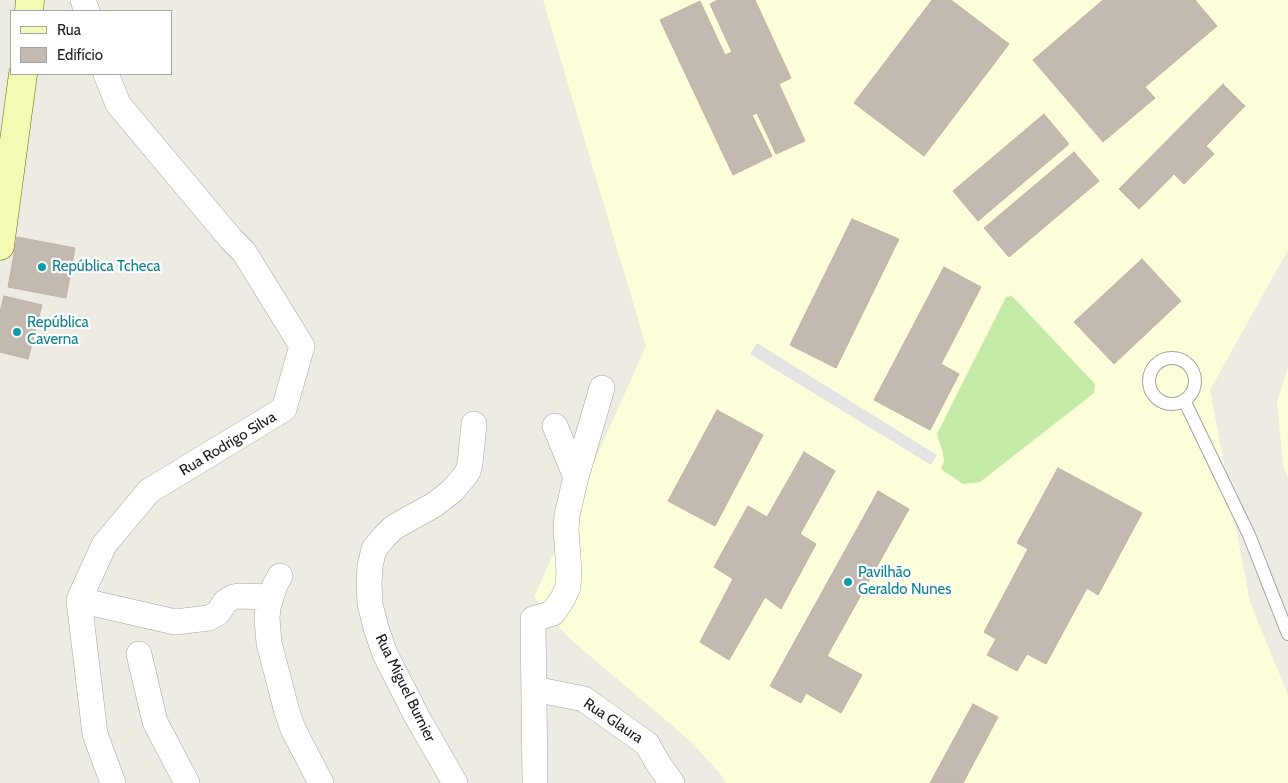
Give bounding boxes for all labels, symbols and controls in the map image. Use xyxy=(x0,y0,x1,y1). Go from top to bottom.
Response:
legend xyxy=(10,10,172,75)
text: Rua xyxy=(57,21,81,39)
text: Edifício xyxy=(57,46,103,64)
place label: República Tcheca xyxy=(52,258,161,276)
marker: República Tcheca xyxy=(36,261,48,273)
place label: República Caverna xyxy=(27,314,89,349)
marker: República Caverna xyxy=(11,326,23,338)
street label: Rua Rodrigo Silva xyxy=(176,408,280,480)
place label: Pavilhão Geraldo Nunes xyxy=(858,564,951,599)
marker: Pavilhão Geraldo Nunes xyxy=(842,576,854,588)
street label: Rua Miguel Burnier xyxy=(371,631,439,745)
street label: Rua Glaura xyxy=(580,695,646,747)

